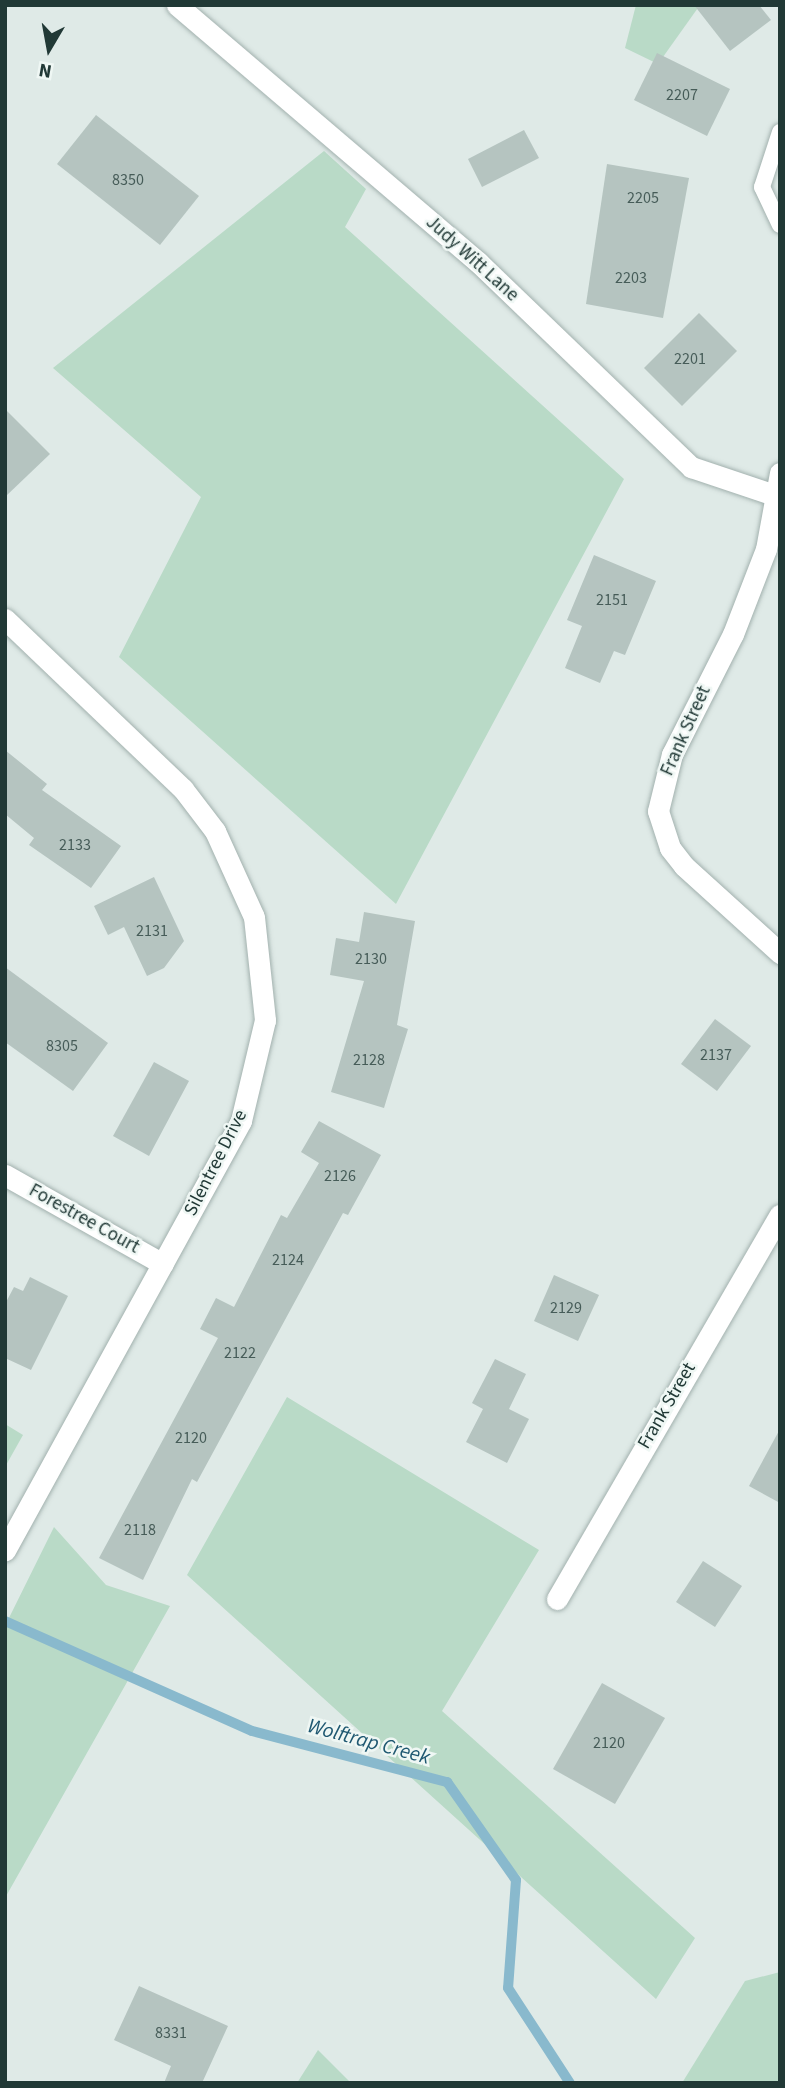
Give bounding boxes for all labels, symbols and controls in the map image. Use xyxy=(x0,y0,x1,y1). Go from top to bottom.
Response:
north arrow xyxy=(14,14,84,84)
text: N xyxy=(37,56,54,85)
house number: 2207 xyxy=(666,85,698,105)
house number: 8350 xyxy=(112,170,144,190)
house number: 2205 xyxy=(627,188,659,208)
street label: Judy Witt Lane xyxy=(421,211,523,307)
house number: 2203 xyxy=(615,268,647,288)
house number: 2201 xyxy=(674,349,706,369)
house number: 2151 xyxy=(596,590,628,610)
street label: Frank Street xyxy=(656,683,716,779)
house number: 2133 xyxy=(59,835,91,855)
house number: 2131 xyxy=(136,921,168,941)
house number: 2130 xyxy=(355,949,387,969)
house number: 8305 xyxy=(46,1036,78,1056)
house number: 2137 xyxy=(700,1045,732,1065)
house number: 2128 xyxy=(353,1050,385,1070)
street label: Silentree Drive xyxy=(179,1106,253,1220)
house number: 2126 xyxy=(324,1166,356,1186)
street label: Forestree Court xyxy=(25,1179,143,1259)
house number: 2124 xyxy=(272,1250,304,1270)
house number: 2129 xyxy=(550,1298,582,1318)
house number: 2122 xyxy=(224,1343,256,1363)
street label: Frank Street xyxy=(633,1359,701,1453)
house number: 2120 xyxy=(175,1428,207,1448)
house number: 2118 xyxy=(124,1520,156,1540)
water label: Wolftrap Creek xyxy=(305,1713,433,1769)
house number: 2120 xyxy=(593,1733,625,1753)
house number: 8331 xyxy=(155,2023,187,2043)

